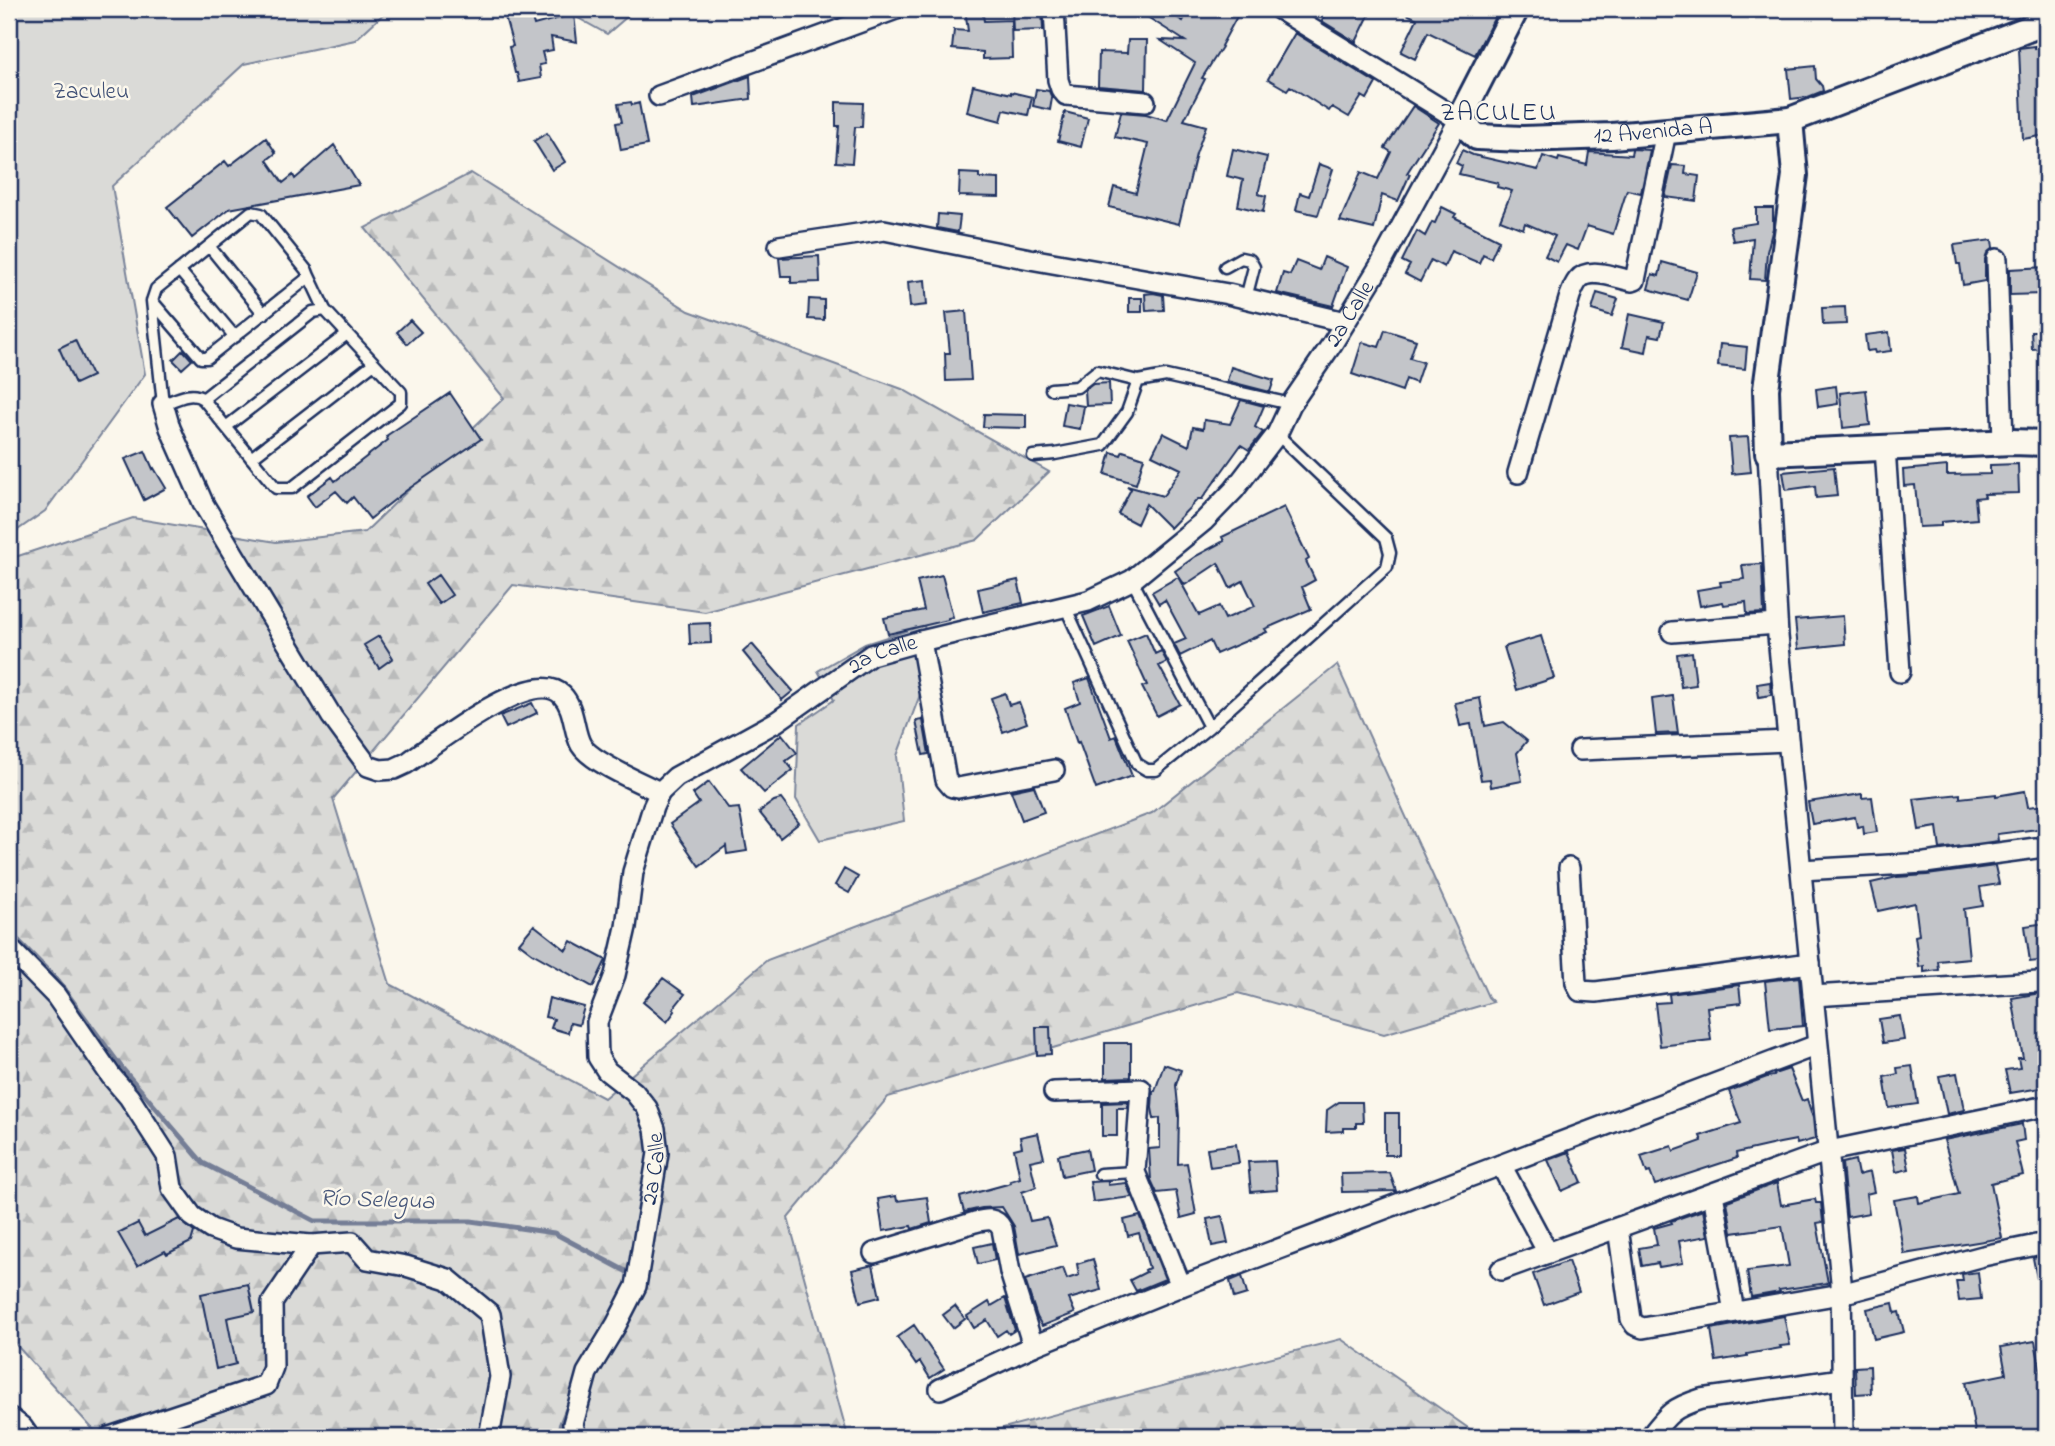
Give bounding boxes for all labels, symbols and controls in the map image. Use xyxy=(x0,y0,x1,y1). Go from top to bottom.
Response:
park label: Zaculeu xyxy=(53,76,129,109)
district label: ZACULEU xyxy=(1440,95,1558,133)
street label: 12 Avenida A xyxy=(1593,111,1714,153)
street label: 2a Calle xyxy=(1317,274,1384,354)
street label: 2a Calle xyxy=(841,626,922,683)
street label: 2a Calle xyxy=(633,1130,675,1207)
water label: Río Selegua xyxy=(319,1182,436,1221)

